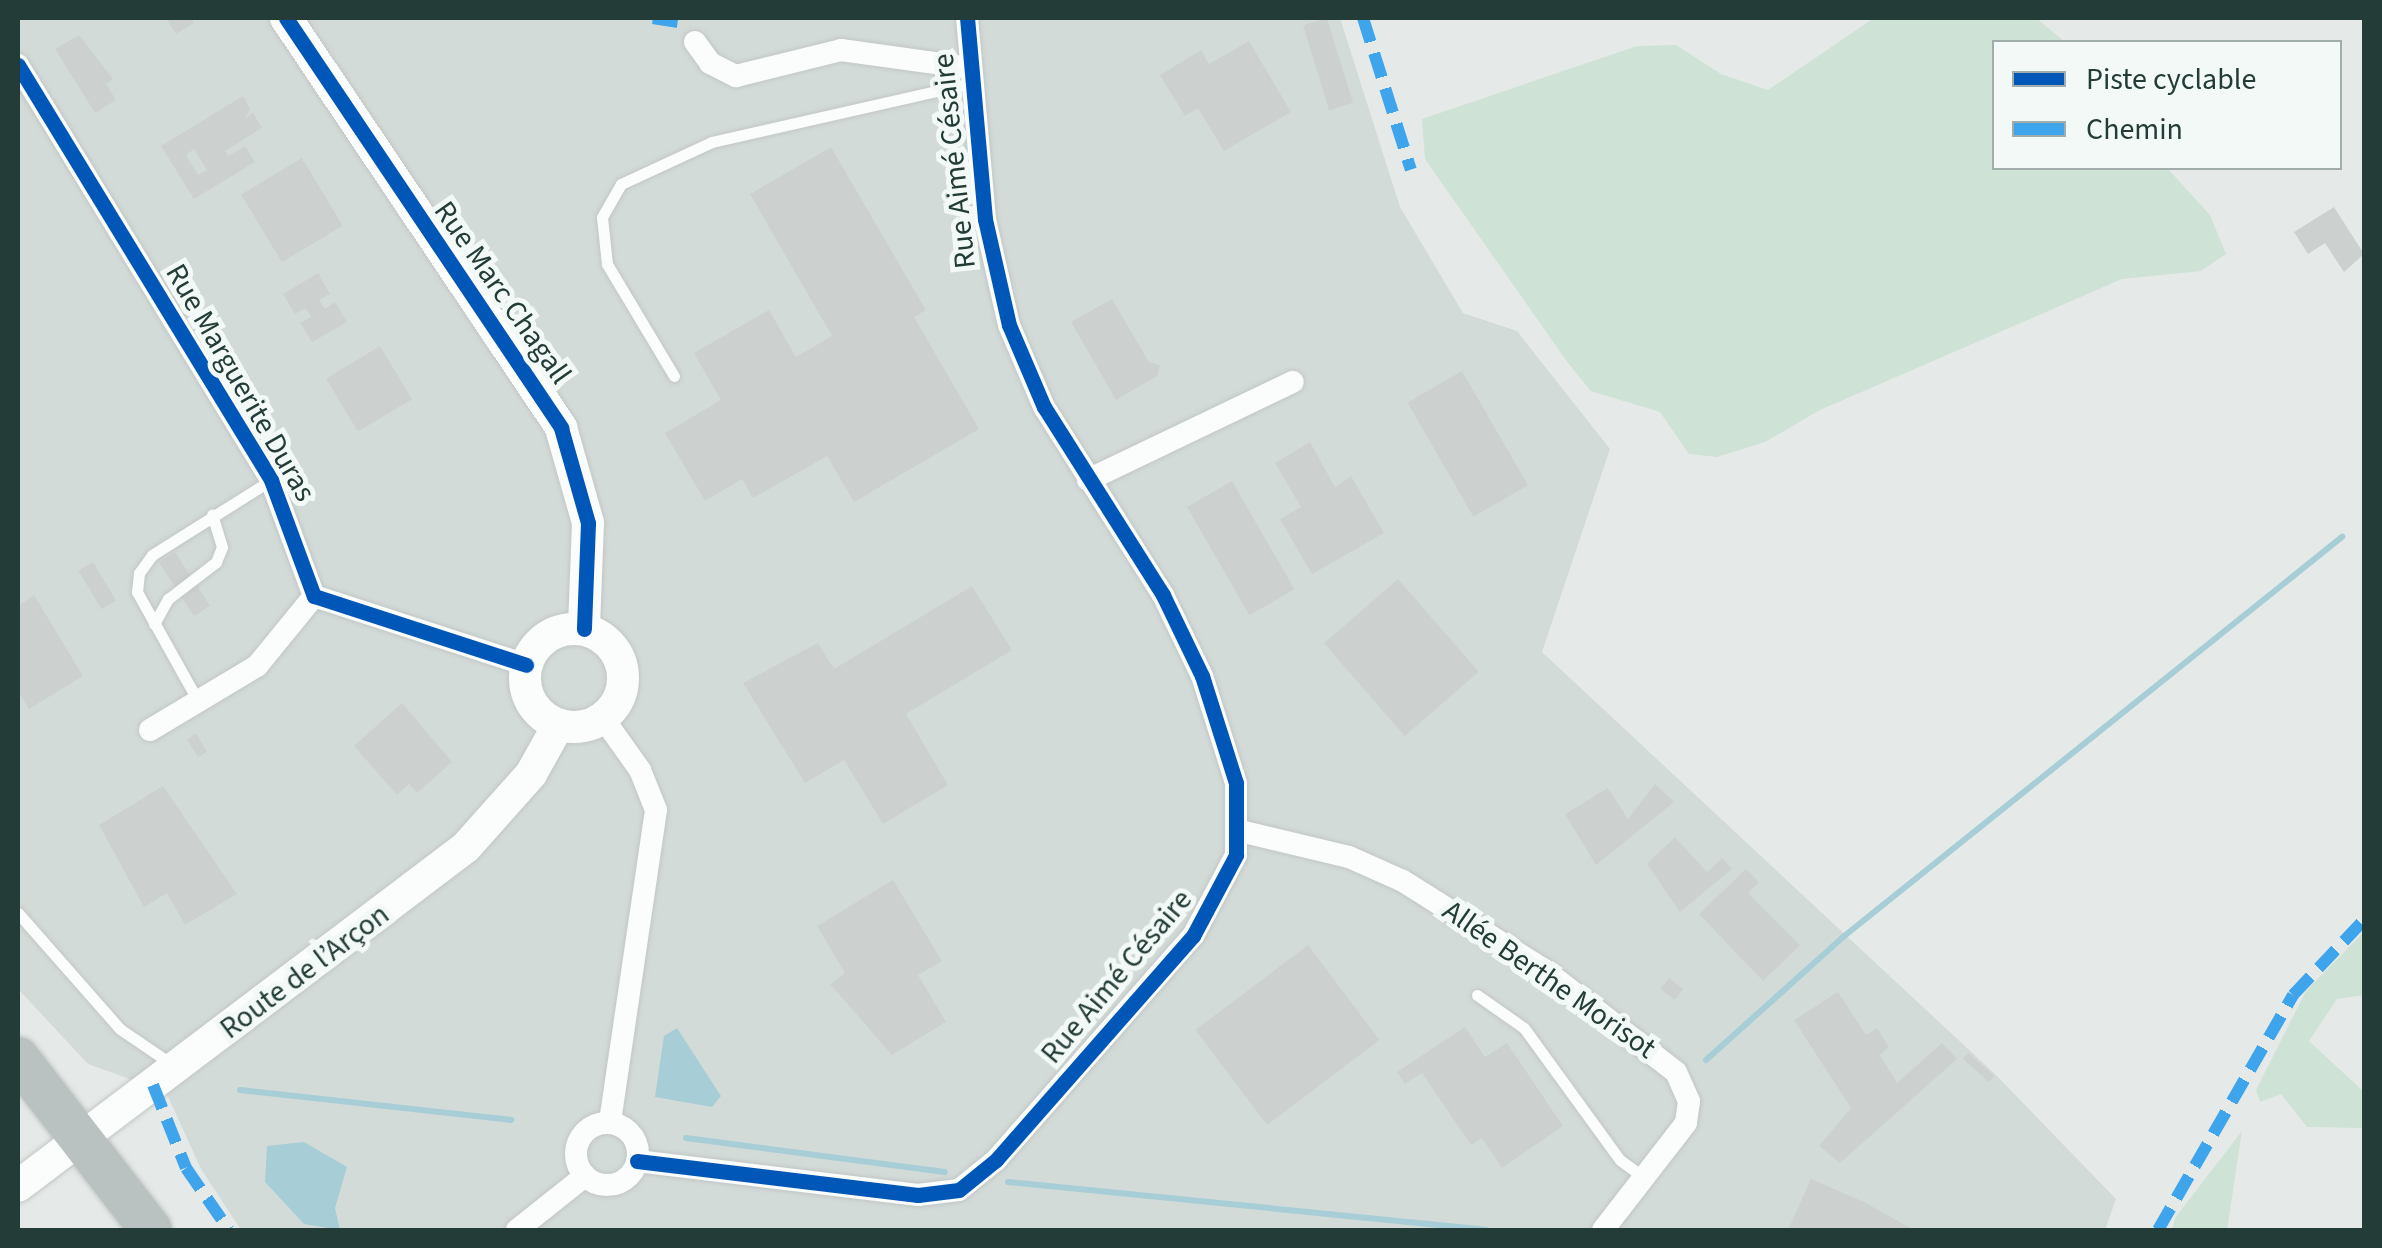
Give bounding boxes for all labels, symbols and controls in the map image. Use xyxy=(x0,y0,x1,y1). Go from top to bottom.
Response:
legend xyxy=(1992,40,2342,170)
street label: Rue Aimé Césaire xyxy=(926,52,984,270)
text: Piste cyclable xyxy=(2086,58,2256,101)
text: Chemin xyxy=(2086,108,2183,151)
street label: Rue Marc Chagall xyxy=(426,195,578,391)
street label: Rue Marguerite Duras xyxy=(157,258,323,508)
street label: Rue Aimé Césaire xyxy=(1034,883,1200,1071)
street label: Allée Berthe Morisot xyxy=(1435,893,1663,1067)
street label: Route de l’Arçon xyxy=(213,897,397,1047)

